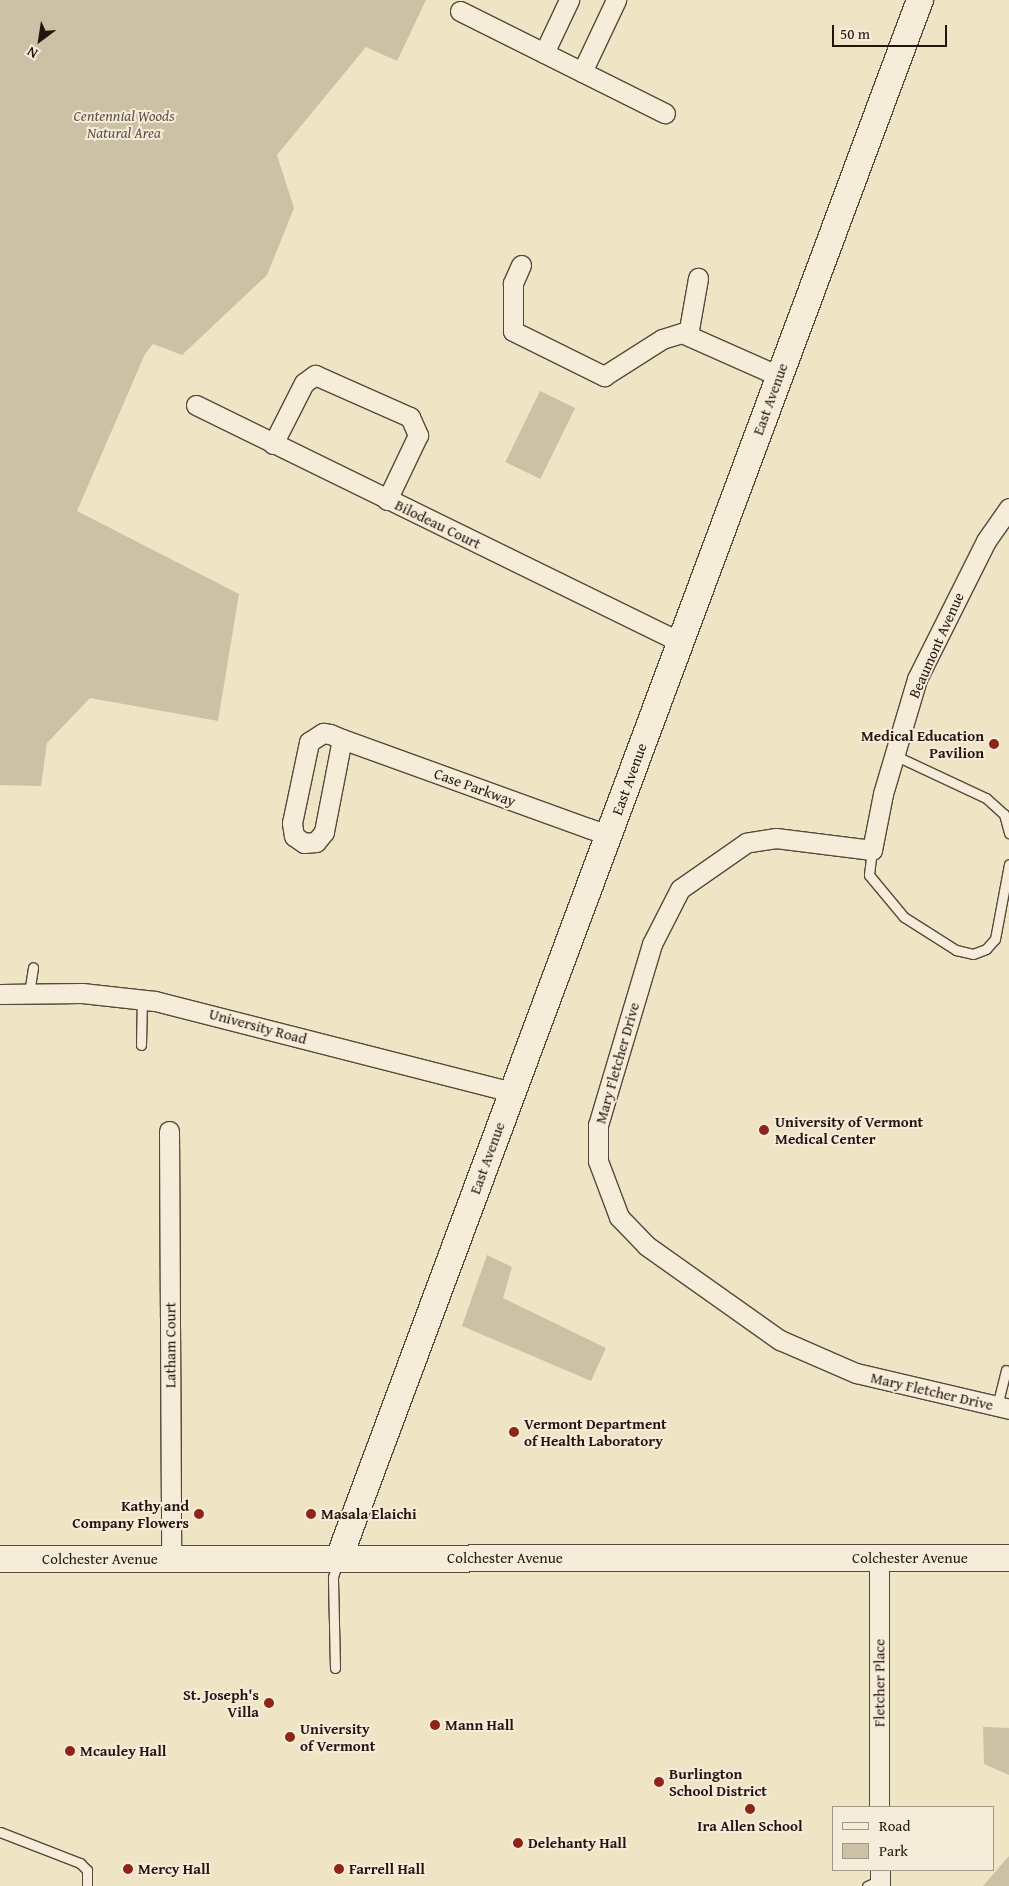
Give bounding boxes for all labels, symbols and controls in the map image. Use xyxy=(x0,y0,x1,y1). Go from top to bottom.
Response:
north arrow xyxy=(15,15,65,65)
scale bar xyxy=(834,15,949,47)
text: 50 m xyxy=(840,23,870,44)
text: N xyxy=(23,42,41,64)
park label: Centennial Woods Natural Area xyxy=(73,106,175,141)
street label: East Avenue xyxy=(749,361,791,437)
street label: Bilodeau Court xyxy=(392,495,484,553)
street label: Beaumont Avenue xyxy=(905,589,967,701)
place label: Medical Education Pavilion xyxy=(861,726,984,761)
marker: Medical Education Pavilion xyxy=(988,738,1000,750)
street label: East Avenue xyxy=(608,741,650,817)
street label: Case Parkway xyxy=(432,764,518,810)
street label: Mary Fletcher Drive xyxy=(591,1000,643,1126)
street label: University Road xyxy=(207,1004,309,1048)
place label: University of Vermont Medical Center xyxy=(775,1112,923,1147)
street label: East Avenue xyxy=(466,1120,508,1196)
marker: University of Vermont Medical Center xyxy=(757,1123,771,1137)
street label: Latham Court xyxy=(161,1302,179,1388)
street label: Mary Fletcher Drive xyxy=(869,1368,995,1414)
place label: Vermont Department of Health Laboratory xyxy=(524,1414,667,1449)
marker: Vermont Department of Health Laboratory xyxy=(508,1426,520,1438)
place label: Kathy and Company Flowers xyxy=(72,1496,189,1531)
place label: Masala Elaichi xyxy=(321,1505,417,1523)
marker: Kathy and Company Flowers xyxy=(193,1508,205,1520)
marker: Masala Elaichi xyxy=(305,1508,317,1520)
street label: Colchester Avenue xyxy=(447,1549,563,1567)
street label: Colchester Avenue xyxy=(852,1549,968,1567)
street label: Colchester Avenue xyxy=(42,1550,158,1568)
street label: Fletcher Place xyxy=(870,1639,888,1727)
place label: St. Joseph's Villa xyxy=(183,1685,259,1720)
marker: St. Joseph's Villa xyxy=(263,1697,275,1709)
place label: Mann Hall xyxy=(445,1716,514,1734)
place label: University of Vermont xyxy=(300,1719,375,1754)
marker: Mann Hall xyxy=(429,1719,441,1731)
marker: University of Vermont xyxy=(284,1731,296,1743)
place label: Mcauley Hall xyxy=(80,1742,167,1760)
marker: Mcauley Hall xyxy=(64,1745,76,1757)
place label: Burlington School District xyxy=(669,1764,767,1799)
marker: Burlington School District xyxy=(653,1776,665,1788)
marker: Ira Allen School xyxy=(744,1803,756,1815)
legend xyxy=(832,1806,994,1871)
text: Road xyxy=(879,1815,910,1836)
place label: Ira Allen School xyxy=(697,1817,803,1835)
place label: Delehanty Hall xyxy=(528,1834,627,1852)
marker: Delehanty Hall xyxy=(512,1837,524,1849)
text: Park xyxy=(879,1840,908,1861)
place label: Mercy Hall xyxy=(138,1860,210,1878)
place label: Farrell Hall xyxy=(349,1860,425,1878)
marker: Mercy Hall xyxy=(122,1863,134,1875)
marker: Farrell Hall xyxy=(333,1863,345,1875)

